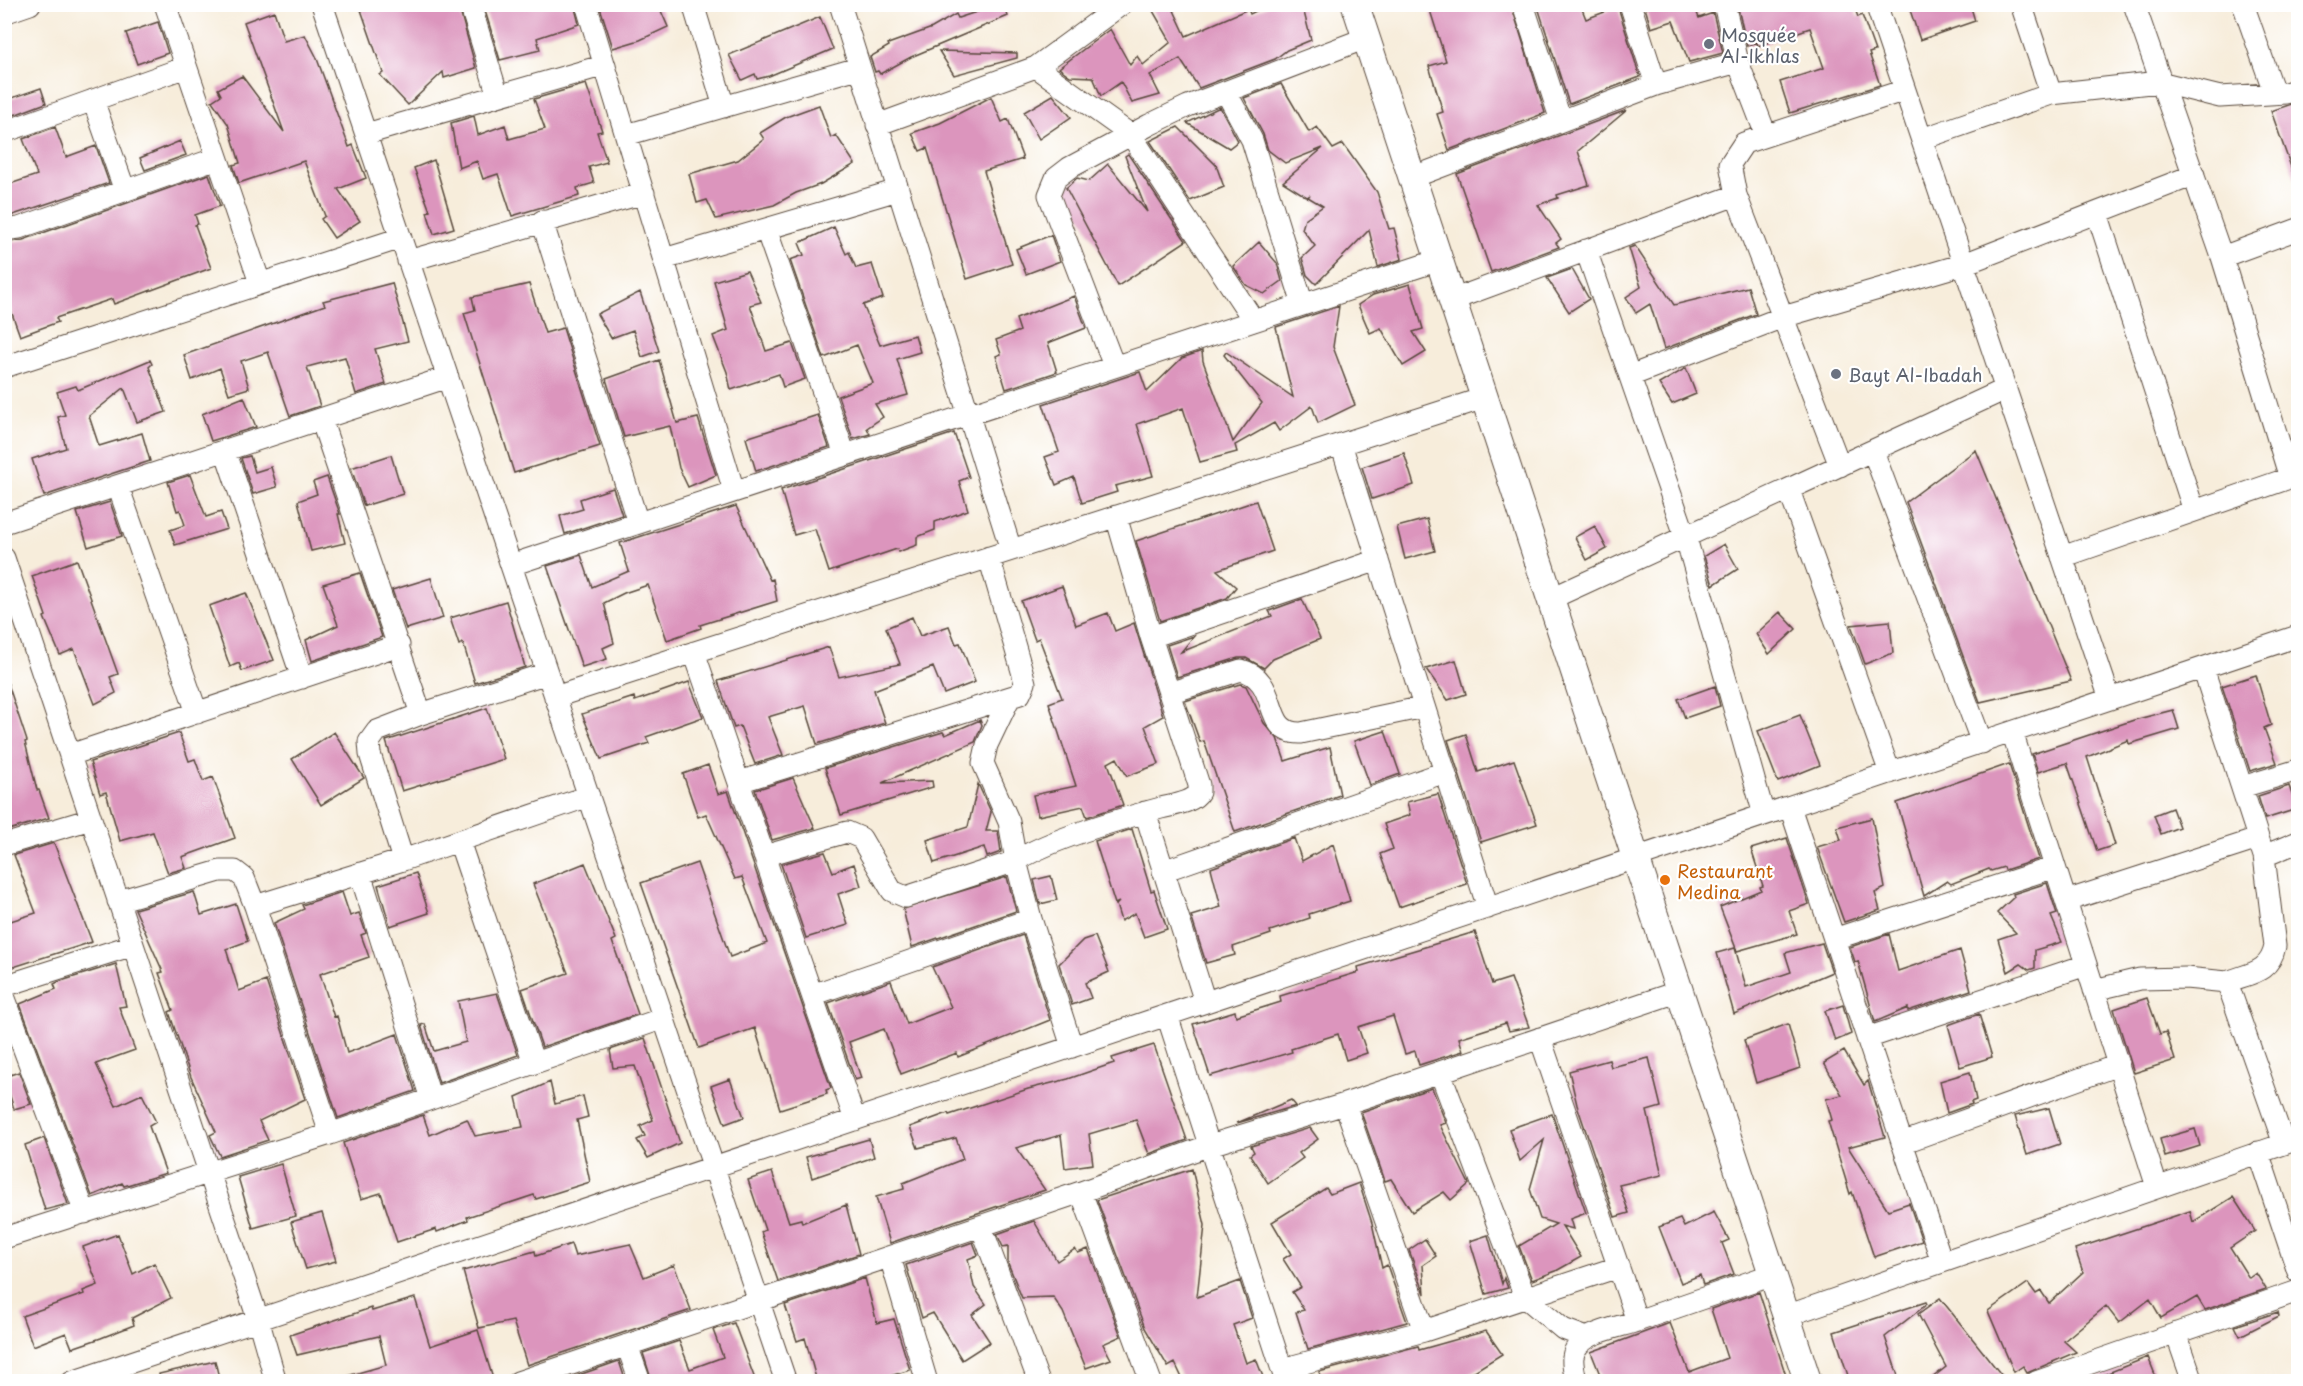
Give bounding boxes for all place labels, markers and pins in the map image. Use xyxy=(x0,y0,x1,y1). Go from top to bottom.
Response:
place label: Mosquée Al-Ikhlas xyxy=(1721,21,1799,69)
marker: Mosquée Al-Ikhlas xyxy=(1702,37,1716,51)
place label: Bayt Al-Ibadah xyxy=(1848,361,1982,388)
marker: Bayt Al-Ibadah xyxy=(1829,367,1843,381)
place label: Restaurant Medina xyxy=(1677,857,1773,905)
marker: Restaurant Medina xyxy=(1658,873,1672,887)

